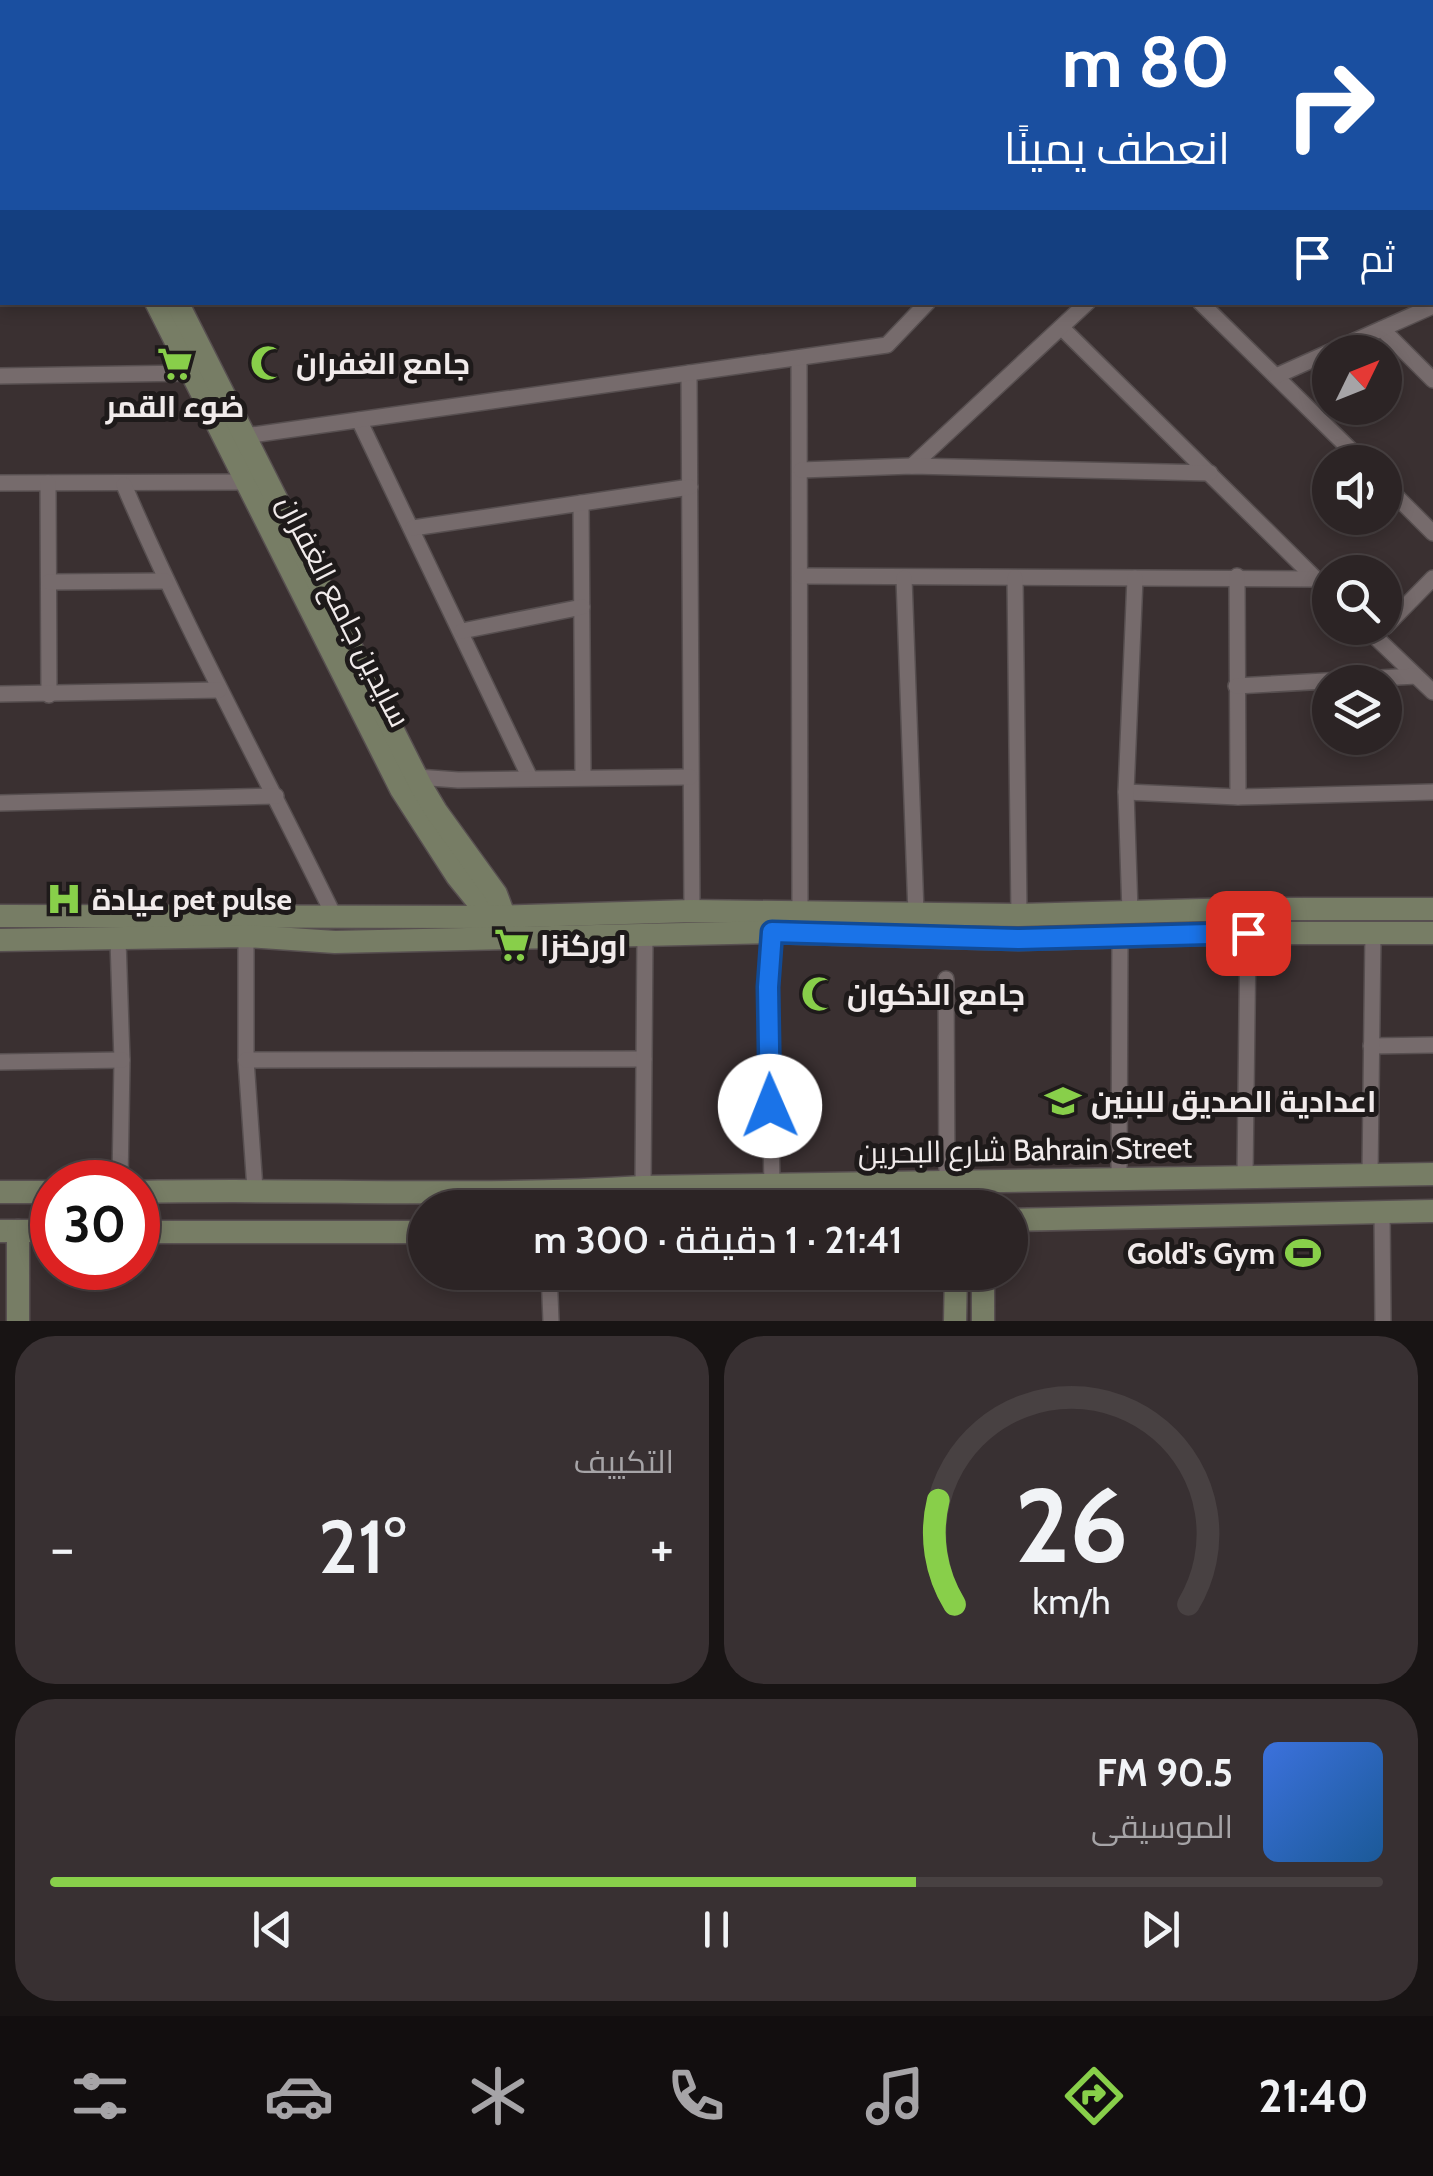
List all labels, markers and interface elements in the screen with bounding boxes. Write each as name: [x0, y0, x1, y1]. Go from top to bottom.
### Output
text: 80 m: [1062, 19, 1230, 105]
icon: right: [1265, 40, 1395, 170]
text: انعطف يمينًا: [1004, 121, 1230, 175]
icon: arrive: [1285, 230, 1340, 285]
text: ثم: [1360, 235, 1395, 282]
north arrow: [1312, 335, 1402, 425]
map controls: [1312, 335, 1402, 755]
mosque icon: جامع الغفران: [249, 344, 287, 382]
supermarket icon: ضوء القمر: [156, 345, 194, 383]
place label: جامع الغفران: [296, 345, 470, 384]
place label: ضوء القمر: [105, 388, 244, 425]
button: sound: [1312, 445, 1402, 535]
street label: سايدين جامع الغفران: [268, 489, 418, 734]
button: search: [1312, 555, 1402, 645]
button: layers: [1312, 665, 1402, 755]
hospital icon: عيادة pet pulse: [45, 880, 83, 918]
place label: عيادة pet pulse: [92, 881, 292, 918]
pin: [1206, 891, 1291, 976]
icon: arrive: [1221, 906, 1276, 961]
supermarket icon: اوركنزا: [493, 926, 531, 964]
place label: اوركنزا: [540, 927, 627, 964]
mosque icon: جامع الذكوان: [800, 975, 838, 1013]
place label: جامع الذكوان: [847, 976, 1025, 1015]
position arrow: [718, 1054, 822, 1158]
school or university icon: اعدادية الصديق للبنين: [1044, 1082, 1082, 1120]
place label: اعدادية الصديق للبنين: [1091, 1083, 1377, 1120]
street label: شارع البحرين Bahrain Street: [857, 1129, 1193, 1173]
speed limit sign: 30: [30, 1160, 160, 1290]
text: 21:41 · 1 دقيقة · 300 m: [534, 1216, 902, 1263]
sports icon: Gold's Gym: [1284, 1234, 1322, 1272]
place label: Gold's Gym: [1127, 1235, 1275, 1272]
text: التكييف: [574, 1442, 674, 1481]
text: 26: [1014, 1462, 1128, 1588]
text: 21°: [318, 1501, 406, 1592]
text: −: [50, 1514, 74, 1581]
text: +: [650, 1514, 674, 1581]
text: km/h: [1032, 1580, 1110, 1623]
text: 90.5 FM: [1097, 1749, 1233, 1796]
text: الموسيقى: [1091, 1807, 1233, 1846]
icon: previous: [245, 1902, 300, 1957]
icon: pause: [689, 1902, 744, 1957]
icon: next: [1133, 1902, 1188, 1957]
icon: filters: [65, 2061, 135, 2131]
icon: car: [264, 2061, 334, 2131]
icon: climate: [463, 2061, 533, 2131]
icon: phone: [661, 2061, 731, 2131]
icon: music: [860, 2061, 930, 2131]
icon: directions: [1059, 2061, 1129, 2131]
text: 21:40: [1258, 2069, 1369, 2123]

